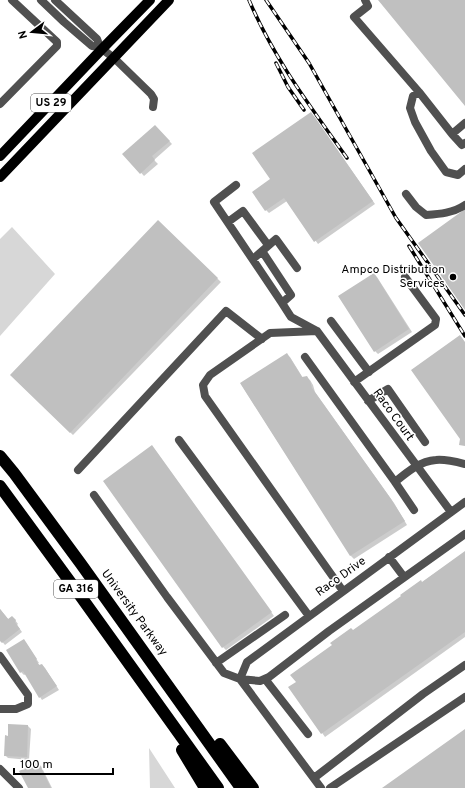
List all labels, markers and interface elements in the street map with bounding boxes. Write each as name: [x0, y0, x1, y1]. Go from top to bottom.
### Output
north arrow: [12, 12, 52, 52]
text: N: [16, 29, 31, 40]
road number: US 29: [31, 94, 71, 112]
place label: Ampco Distribution Services: [341, 262, 445, 292]
marker: Ampco Distribution Services: [448, 272, 458, 282]
street label: Raco Court: [369, 386, 417, 444]
street label: Raco Drive: [313, 553, 369, 601]
street label: University Parkway: [97, 567, 171, 659]
road number: GA 316: [54, 580, 98, 598]
scale bar: [14, 750, 113, 776]
text: 100 m: [20, 757, 53, 773]

